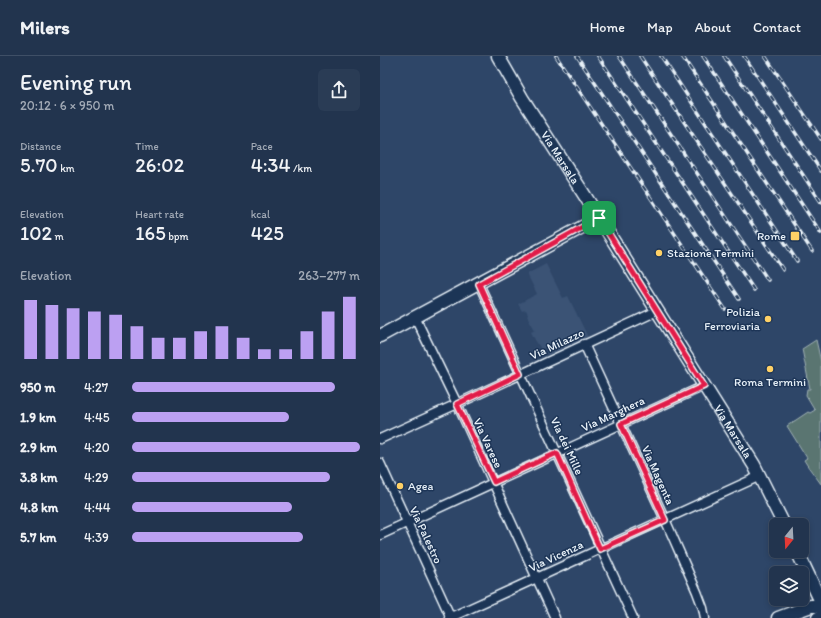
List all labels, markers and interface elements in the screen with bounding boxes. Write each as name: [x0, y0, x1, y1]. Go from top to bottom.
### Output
text: Milers: [20, 16, 70, 39]
text: Home: [590, 19, 625, 36]
text: Map: [647, 19, 673, 36]
text: About: [695, 19, 731, 36]
text: Contact: [753, 19, 801, 36]
text: Evening run: [20, 69, 132, 96]
button: share: [318, 69, 360, 111]
text: 20:12 · 6 × 950 m: [20, 98, 114, 113]
street label: Via Marsala: [538, 128, 582, 187]
text: Distance: [20, 140, 61, 153]
text: Time: [135, 140, 159, 153]
text: Pace: [251, 140, 273, 153]
text: 5.70: [20, 153, 58, 177]
text: 26:02: [135, 153, 184, 177]
text: 4:34: [251, 153, 291, 177]
text: km: [58, 162, 75, 175]
text: /km: [291, 162, 312, 175]
pin: [582, 201, 616, 235]
icon: arrive: [588, 207, 610, 229]
text: Elevation: [20, 208, 64, 221]
text: Heart rate: [135, 208, 184, 221]
text: kcal: [251, 208, 270, 221]
text: 102: [20, 221, 52, 245]
text: 165: [135, 221, 166, 245]
text: 425: [251, 221, 284, 245]
place label: Rome: [757, 229, 786, 243]
text: m: [52, 230, 64, 243]
text: bpm: [166, 230, 189, 243]
marker: Rome: [789, 230, 801, 242]
place label: Stazione Termini: [667, 246, 754, 260]
marker: Stazione Termini: [654, 248, 664, 258]
text: Elevation: [20, 268, 72, 283]
text: 263–277 m: [298, 268, 360, 283]
place label: Polizia Ferroviaria: [704, 305, 761, 333]
marker: Polizia Ferroviaria: [763, 314, 773, 324]
street label: Via Milazzo: [528, 325, 586, 363]
marker: Roma Termini: [765, 364, 775, 374]
place label: Roma Termini: [734, 375, 806, 389]
text: 950 m: [20, 380, 56, 395]
text: 4:27: [84, 380, 108, 395]
street label: Via Marghera: [579, 393, 647, 435]
street label: Via Marsala: [711, 402, 755, 461]
text: 1.9 km: [20, 410, 56, 425]
text: 4:45: [84, 410, 110, 425]
street label: Via dei Mille: [548, 415, 587, 477]
street label: Via Varese: [470, 416, 506, 471]
text: 2.9 km: [20, 440, 57, 455]
text: 4:20: [84, 440, 110, 455]
street label: Via Magenta: [639, 443, 677, 507]
text: 3.8 km: [20, 470, 58, 485]
text: 4:29: [84, 470, 109, 485]
place label: Agea: [408, 479, 434, 493]
marker: Agea: [395, 481, 405, 491]
text: 4.8 km: [20, 500, 58, 515]
text: 4:44: [84, 500, 111, 515]
street label: Via Palestro: [407, 504, 445, 566]
north arrow: [769, 518, 809, 558]
map controls: [769, 518, 809, 606]
text: 5.7 km: [20, 530, 57, 545]
text: 4:39: [84, 530, 109, 545]
street label: Via Vicenza: [527, 537, 585, 575]
button: layers: [769, 566, 809, 606]

